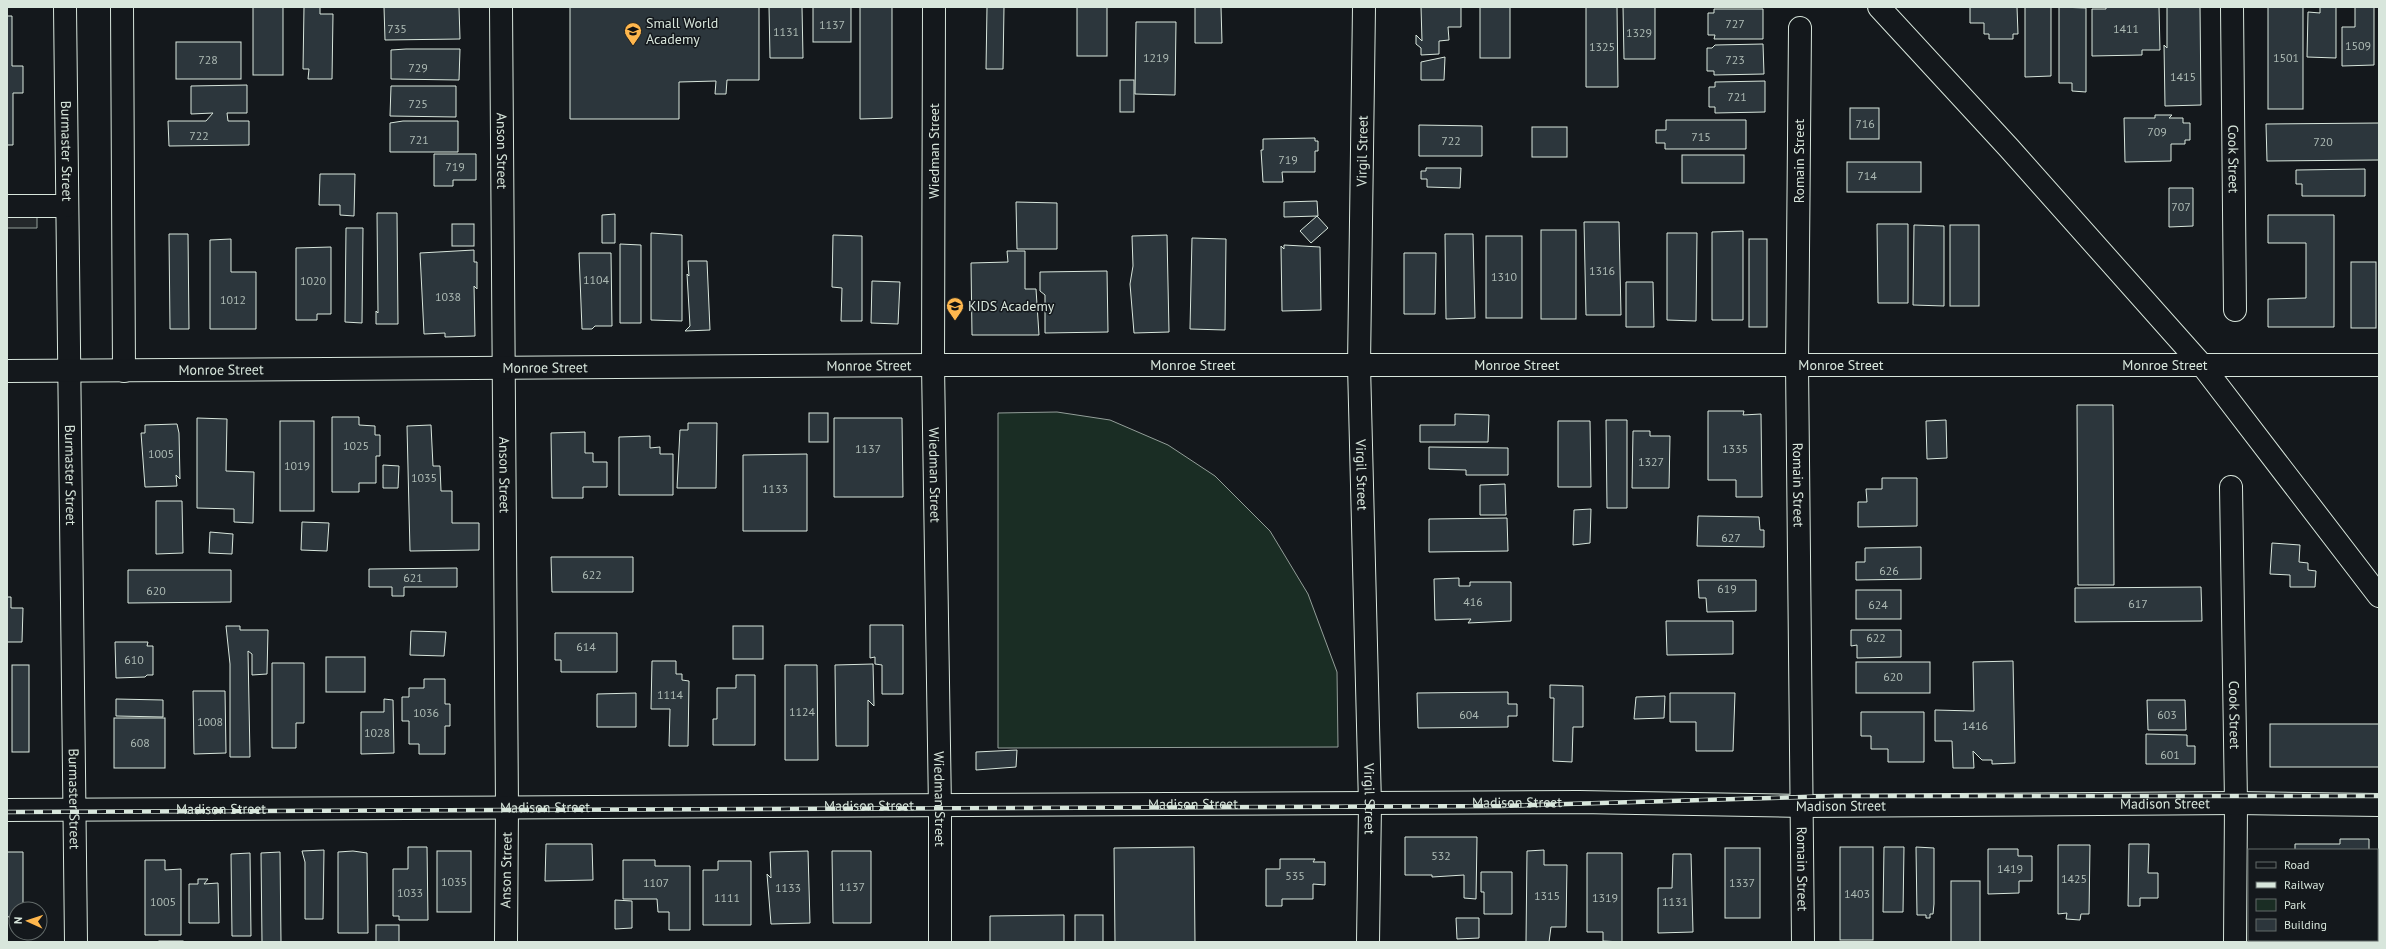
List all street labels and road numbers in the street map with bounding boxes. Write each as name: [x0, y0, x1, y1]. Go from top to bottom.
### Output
street label: Burmaster Street: [57, 101, 76, 202]
street label: Wiedman Street: [925, 103, 943, 199]
street label: Anson Street: [493, 113, 511, 190]
street label: Virgil Street: [1352, 115, 1372, 188]
street label: Romain Street: [1790, 119, 1808, 203]
street label: Cook Street: [2224, 125, 2243, 194]
street label: Monroe Street: [826, 356, 912, 375]
street label: Monroe Street: [1150, 356, 1236, 374]
street label: Monroe Street: [1474, 356, 1560, 374]
street label: Monroe Street: [1798, 356, 1884, 374]
street label: Monroe Street: [2122, 356, 2208, 374]
street label: Monroe Street: [502, 358, 588, 377]
street label: Monroe Street: [178, 360, 264, 379]
street label: Burmaster Street: [61, 424, 80, 526]
street label: Wiedman Street: [925, 427, 944, 523]
street label: Anson Street: [495, 437, 514, 514]
street label: Virgil Street: [1352, 438, 1372, 511]
street label: Romain Street: [1789, 443, 1808, 528]
street label: Cook Street: [2225, 681, 2244, 750]
street label: Burmaster Street: [65, 748, 84, 850]
street label: Wiedman Street: [930, 751, 949, 847]
street label: Virgil Street: [1360, 762, 1379, 835]
street label: Madison Street: [1472, 793, 1562, 812]
street label: Madison Street: [2120, 794, 2210, 813]
street label: Madison Street: [1148, 795, 1238, 813]
street label: Madison Street: [824, 796, 914, 815]
street label: Madison Street: [1796, 796, 1886, 815]
street label: Madison Street: [500, 798, 590, 816]
street label: Madison Street: [176, 800, 266, 818]
street label: Romain Street: [1793, 827, 1812, 912]
street label: Anson Street: [496, 831, 516, 908]

